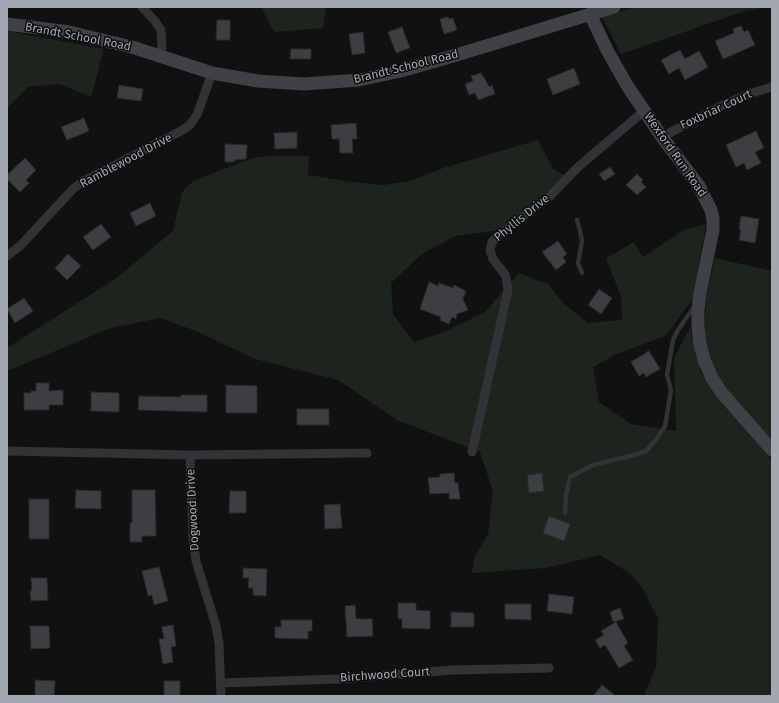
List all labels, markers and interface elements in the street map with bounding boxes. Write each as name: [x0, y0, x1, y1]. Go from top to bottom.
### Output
street label: Brandt School Road: [24, 20, 132, 54]
street label: Brandt School Road: [352, 47, 460, 87]
street label: Foxbriar Court: [678, 87, 754, 133]
street label: Wexford Run Road: [641, 110, 709, 200]
street label: Ramblewood Drive: [78, 131, 174, 191]
street label: Phyllis Drive: [491, 191, 553, 245]
street label: Dogwood Drive: [184, 469, 202, 551]
street label: Birchwood Court: [340, 665, 430, 685]

